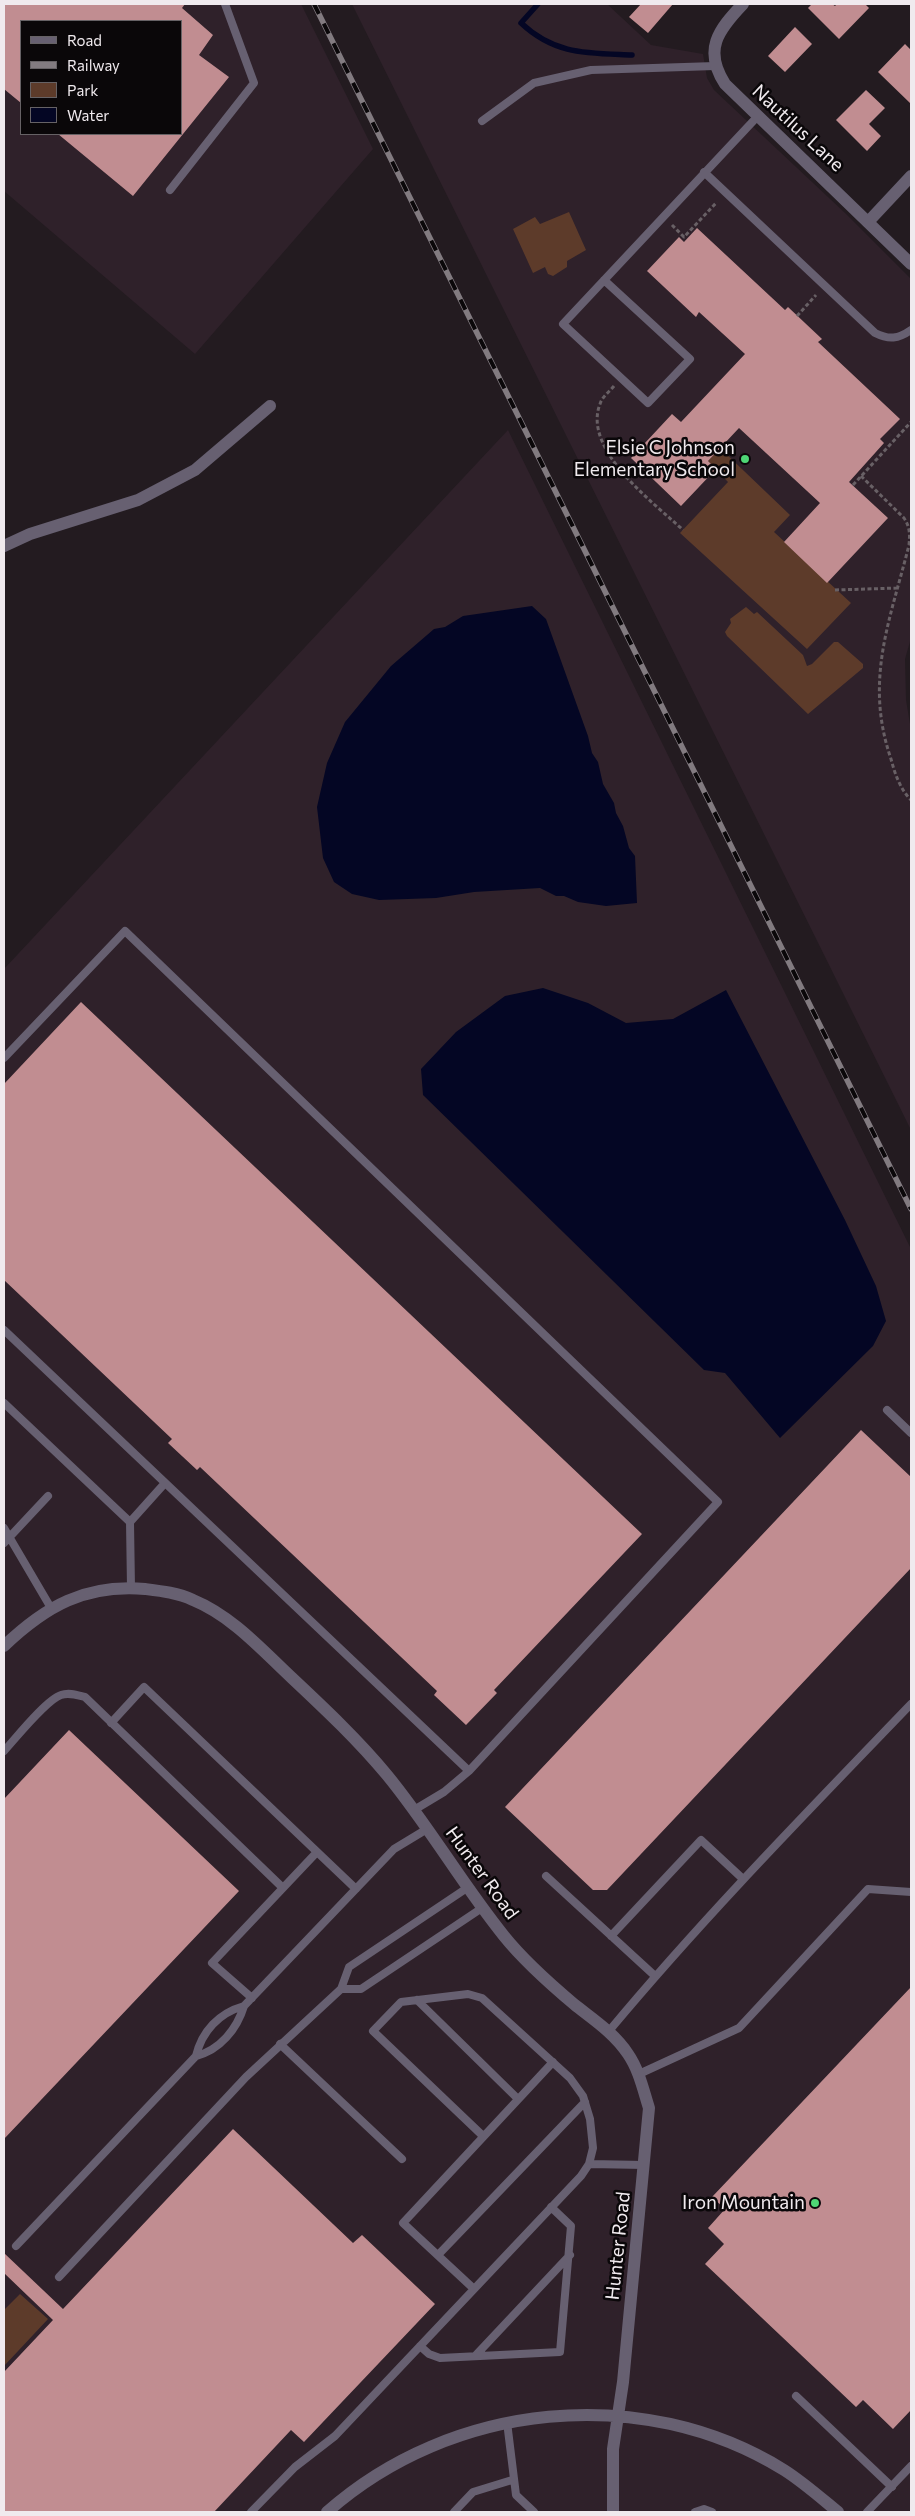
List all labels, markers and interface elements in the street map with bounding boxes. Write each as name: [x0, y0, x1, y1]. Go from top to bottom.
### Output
legend: [20, 20, 182, 135]
text: Road: [67, 31, 102, 49]
text: Railway: [67, 56, 120, 74]
street label: Nautilus Lane: [747, 80, 849, 176]
text: Park: [67, 81, 98, 99]
text: Water: [67, 106, 109, 124]
place label: Elsie C Johnson Elementary School: [574, 437, 735, 481]
marker: Elsie C Johnson Elementary School: [739, 453, 751, 465]
street label: Hunter Road: [441, 1822, 523, 1924]
street label: Hunter Road: [601, 2191, 635, 2301]
place label: Iron Mountain: [682, 2192, 805, 2214]
marker: Iron Mountain: [809, 2197, 821, 2209]

